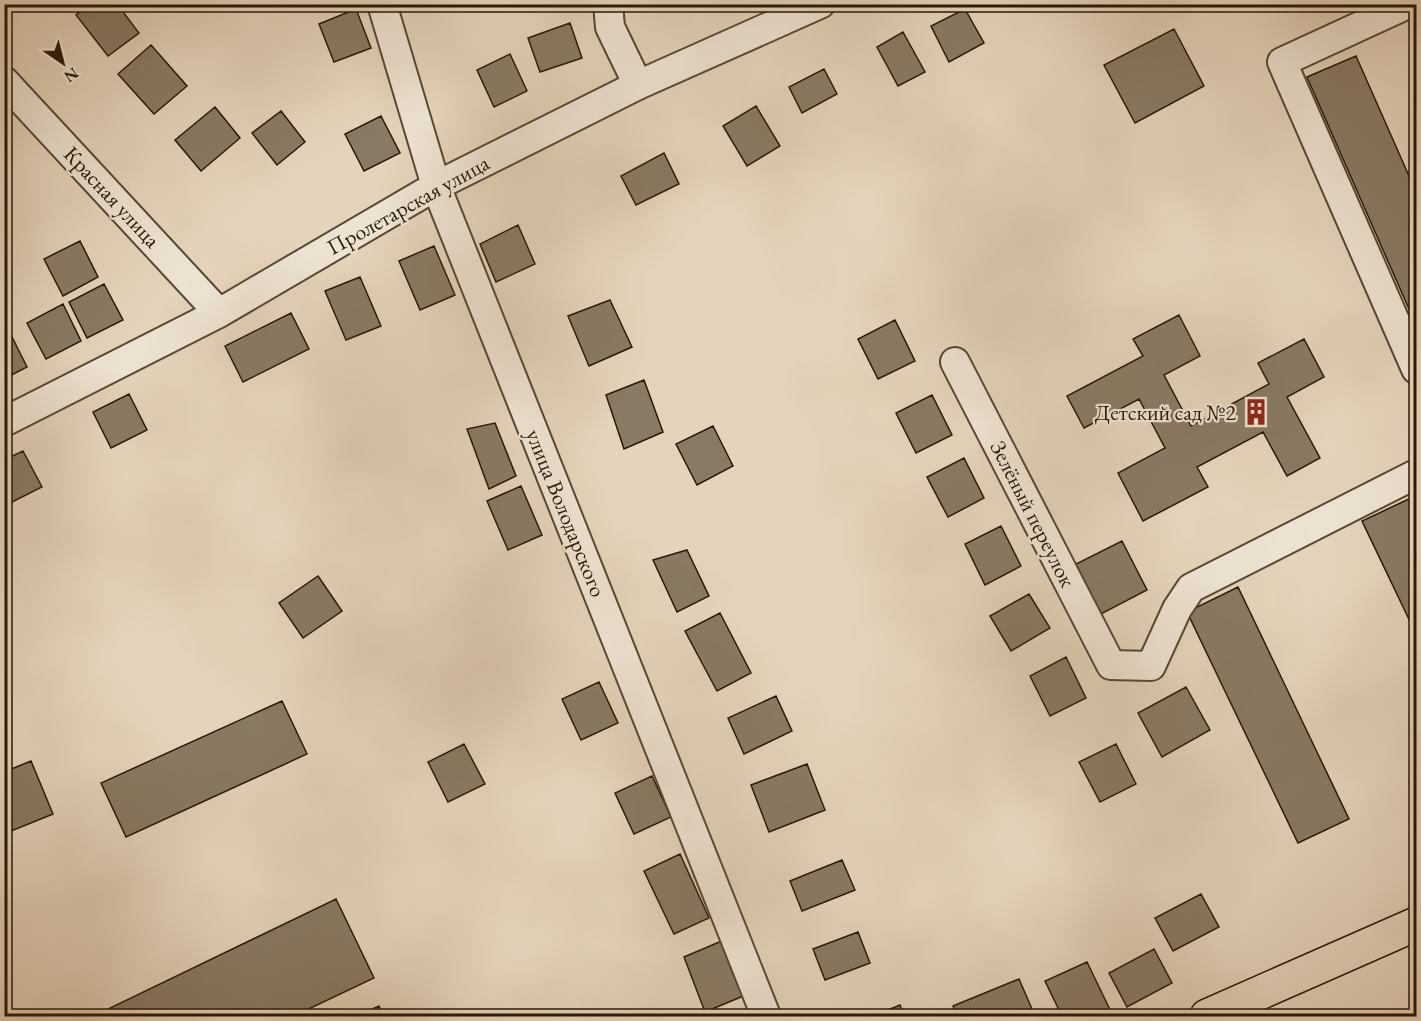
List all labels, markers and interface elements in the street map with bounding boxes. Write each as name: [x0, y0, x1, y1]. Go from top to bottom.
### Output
north arrow: [33, 33, 93, 93]
text: N: [60, 63, 83, 87]
street label: Красная улица: [57, 140, 167, 254]
street label: Пролетарская улица: [322, 148, 495, 262]
building icon: Детский сад №2: [1241, 397, 1271, 427]
place label: Детский сад №2: [1095, 398, 1236, 427]
street label: улица Володарского: [519, 425, 613, 601]
street label: Зелёный переулок: [984, 436, 1083, 593]

